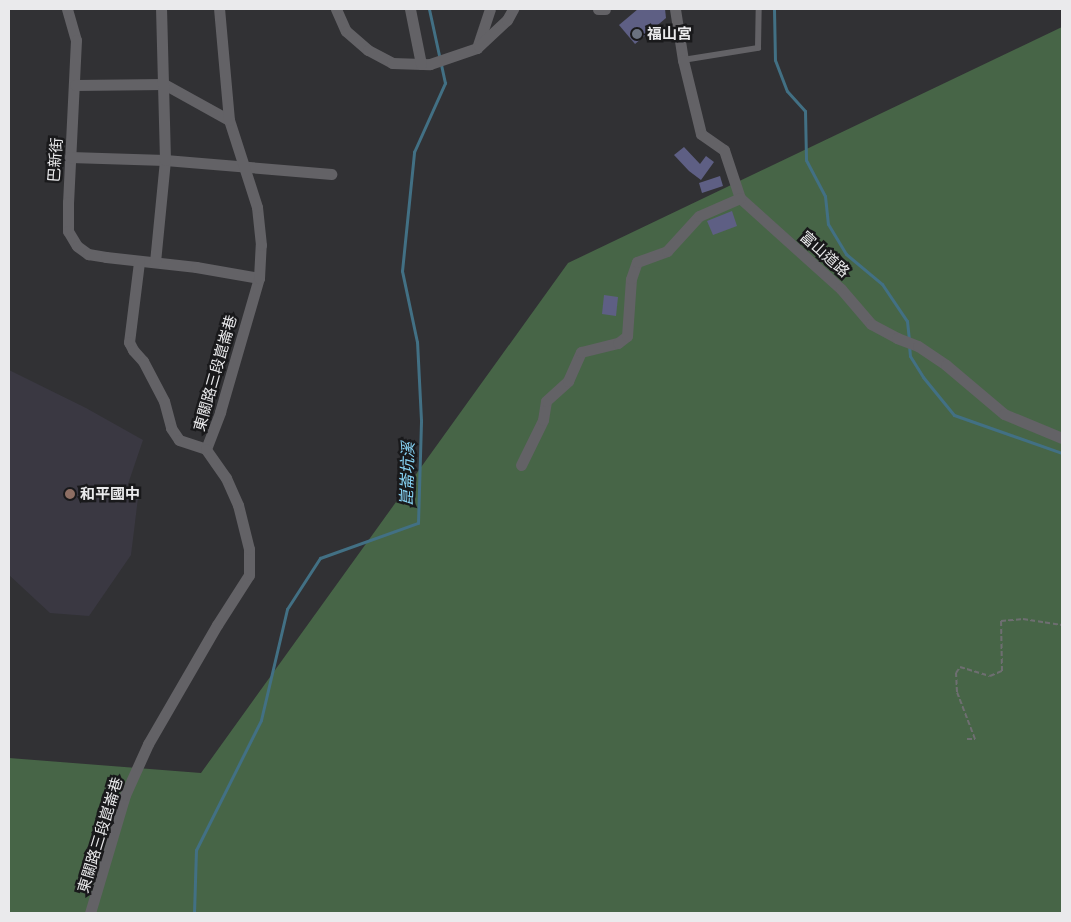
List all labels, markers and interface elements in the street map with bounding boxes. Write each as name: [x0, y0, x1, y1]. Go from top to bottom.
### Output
place label: 福山宮: [647, 25, 692, 43]
marker: 福山宮: [631, 28, 643, 40]
street label: 巴新街: [44, 137, 66, 183]
street label: 富山道路: [797, 227, 853, 281]
street label: 東關路三段崑崙巷: [190, 313, 240, 433]
water label: 崑崙坑溪: [396, 442, 418, 506]
place label: 和平國中: [80, 485, 140, 503]
marker: 和平國中: [64, 488, 76, 500]
street label: 東關路三段崑崙巷: [74, 775, 126, 895]

